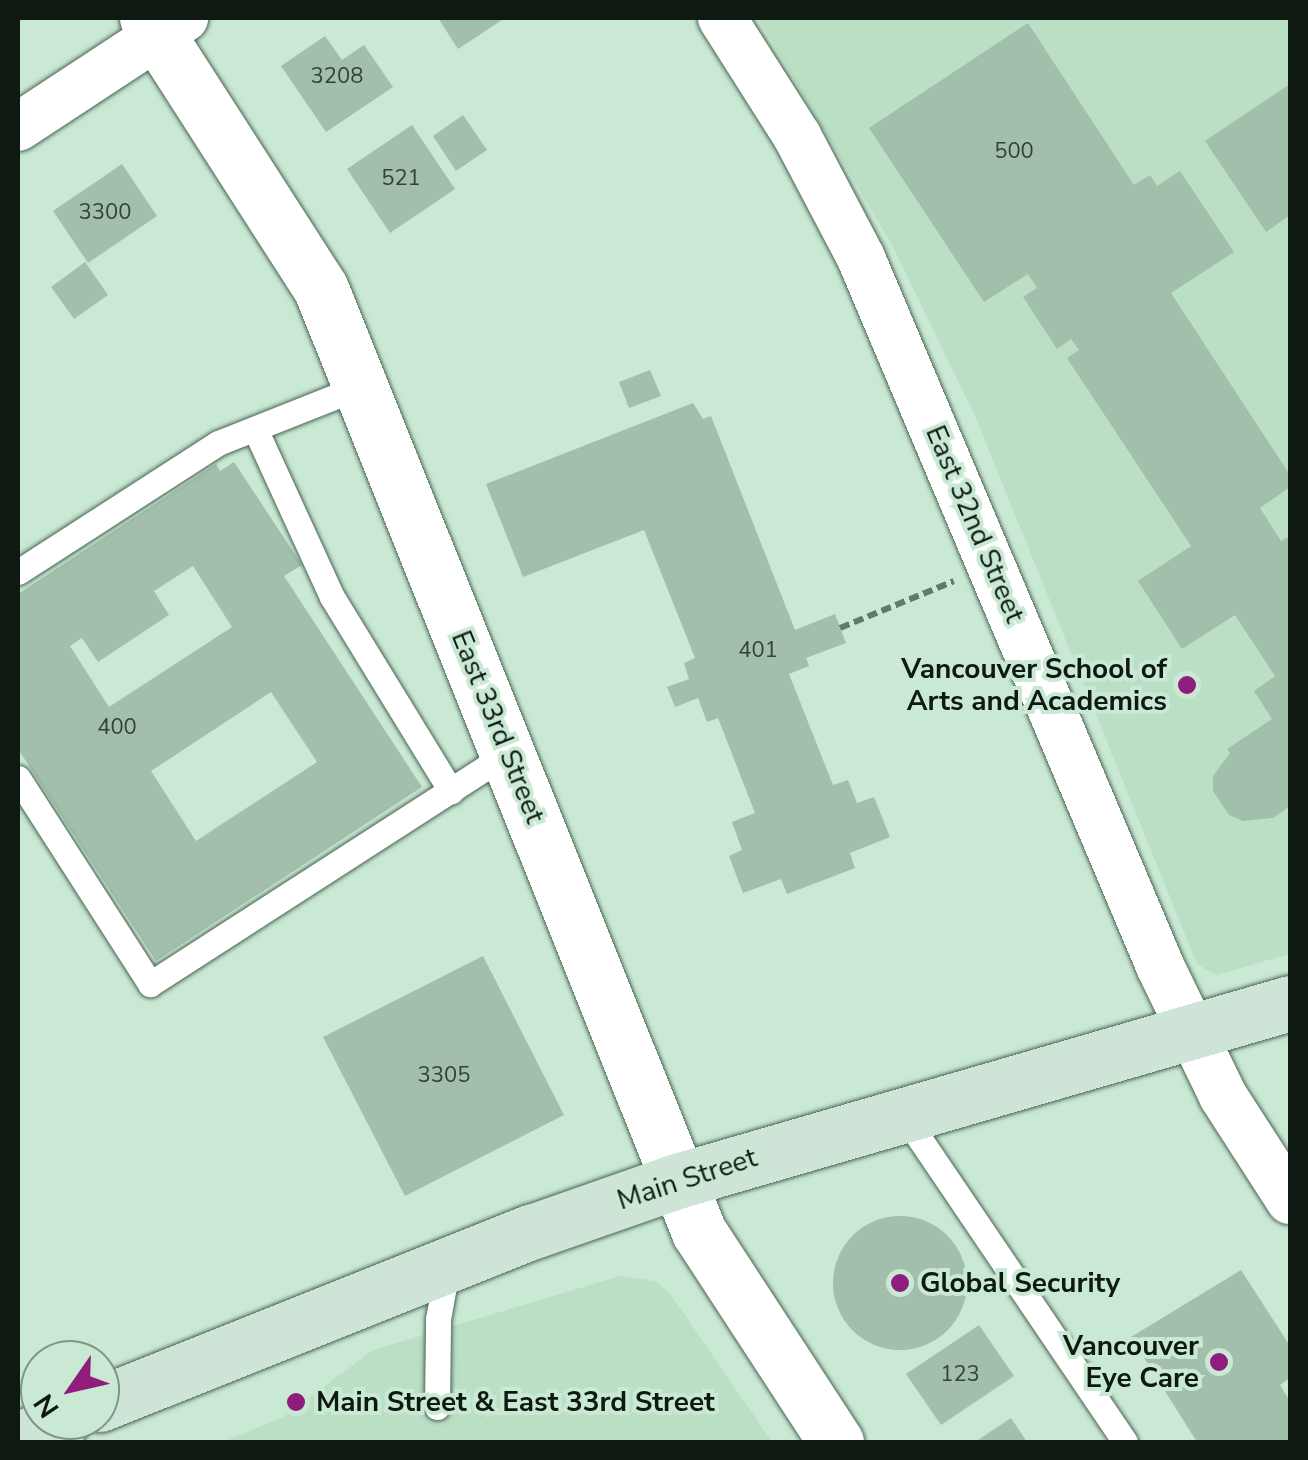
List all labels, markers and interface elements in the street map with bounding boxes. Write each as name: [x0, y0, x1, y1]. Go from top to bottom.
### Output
house number: 3208: [311, 64, 363, 90]
house number: 500: [994, 139, 1034, 165]
house number: 521: [381, 166, 421, 192]
house number: 3300: [79, 200, 131, 226]
street label: East 32nd Street: [918, 420, 1032, 628]
street label: East 33rd Street: [444, 626, 552, 828]
house number: 401: [738, 638, 778, 664]
place label: Vancouver School of Arts and Academics: [901, 652, 1167, 718]
marker: Vancouver School of Arts and Academics: [1176, 674, 1198, 696]
house number: 400: [97, 715, 137, 741]
house number: 3305: [418, 1063, 470, 1089]
street label: Main Street: [613, 1141, 761, 1217]
place label: Global Security: [920, 1266, 1120, 1300]
marker: Global Security: [889, 1272, 911, 1294]
place label: Vancouver Eye Care: [1063, 1329, 1199, 1395]
north arrow: [20, 1340, 120, 1440]
marker: Vancouver Eye Care: [1208, 1351, 1230, 1373]
house number: 123: [940, 1362, 980, 1388]
place label: Main Street & East 33rd Street: [316, 1385, 715, 1419]
text: N: [25, 1386, 68, 1425]
marker: Main Street & East 33rd Street: [285, 1391, 307, 1413]

